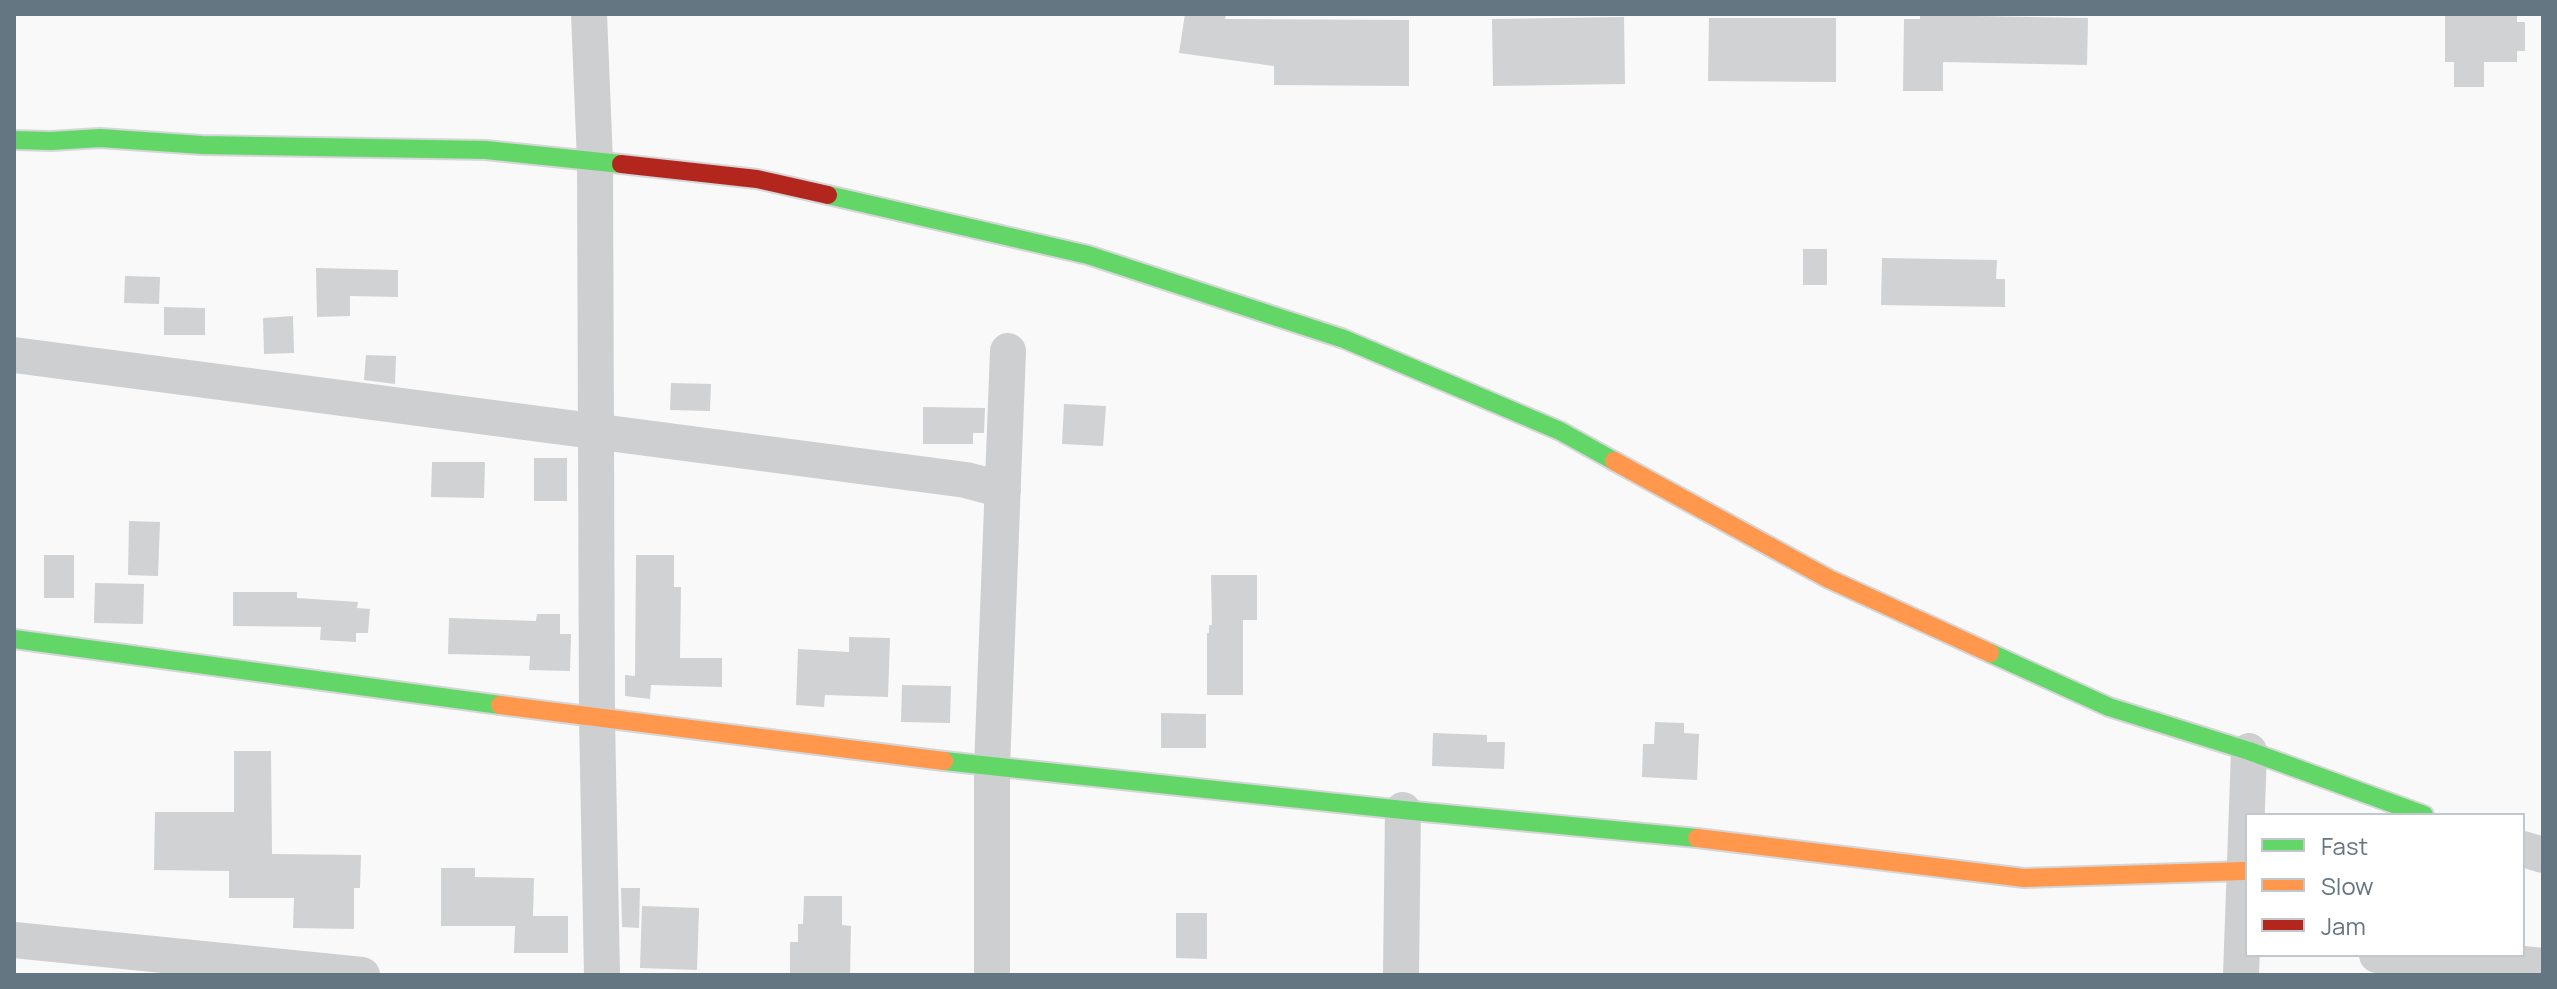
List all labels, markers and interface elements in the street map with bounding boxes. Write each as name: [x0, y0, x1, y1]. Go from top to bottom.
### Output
legend: [2245, 813, 2525, 957]
text: Fast: [2321, 829, 2368, 862]
text: Slow: [2321, 869, 2374, 902]
text: Jam: [2321, 909, 2366, 942]

